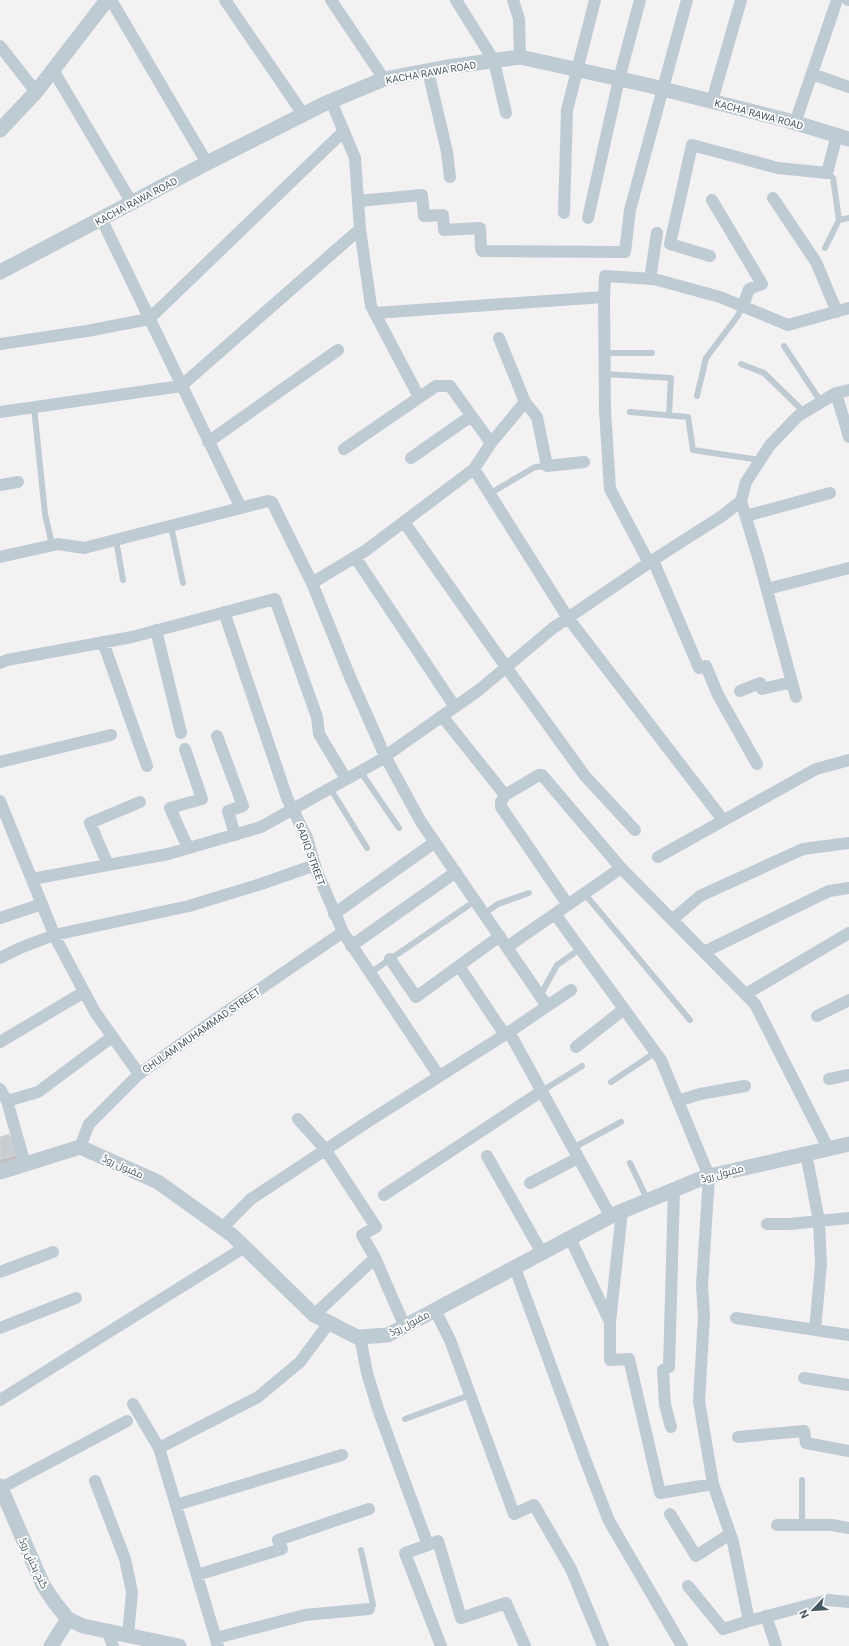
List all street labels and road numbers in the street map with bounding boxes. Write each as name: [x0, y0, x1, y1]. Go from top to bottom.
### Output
street label: KACHA RAWA ROAD: [385, 59, 477, 86]
street label: KACHA RAWA ROAD: [713, 97, 805, 132]
street label: KACHA RAWA ROAD: [93, 175, 179, 228]
street label: SADIQ STREET: [294, 821, 327, 887]
street label: GHULAM MUHAMMAD STREET: [140, 985, 262, 1075]
street label: مقبول روڈ: [100, 1153, 145, 1181]
street label: مقبول روڈ: [700, 1163, 745, 1185]
street label: مقبول روڈ: [387, 1309, 432, 1339]
street label: گنج بخش روڈ: [16, 1536, 50, 1591]

